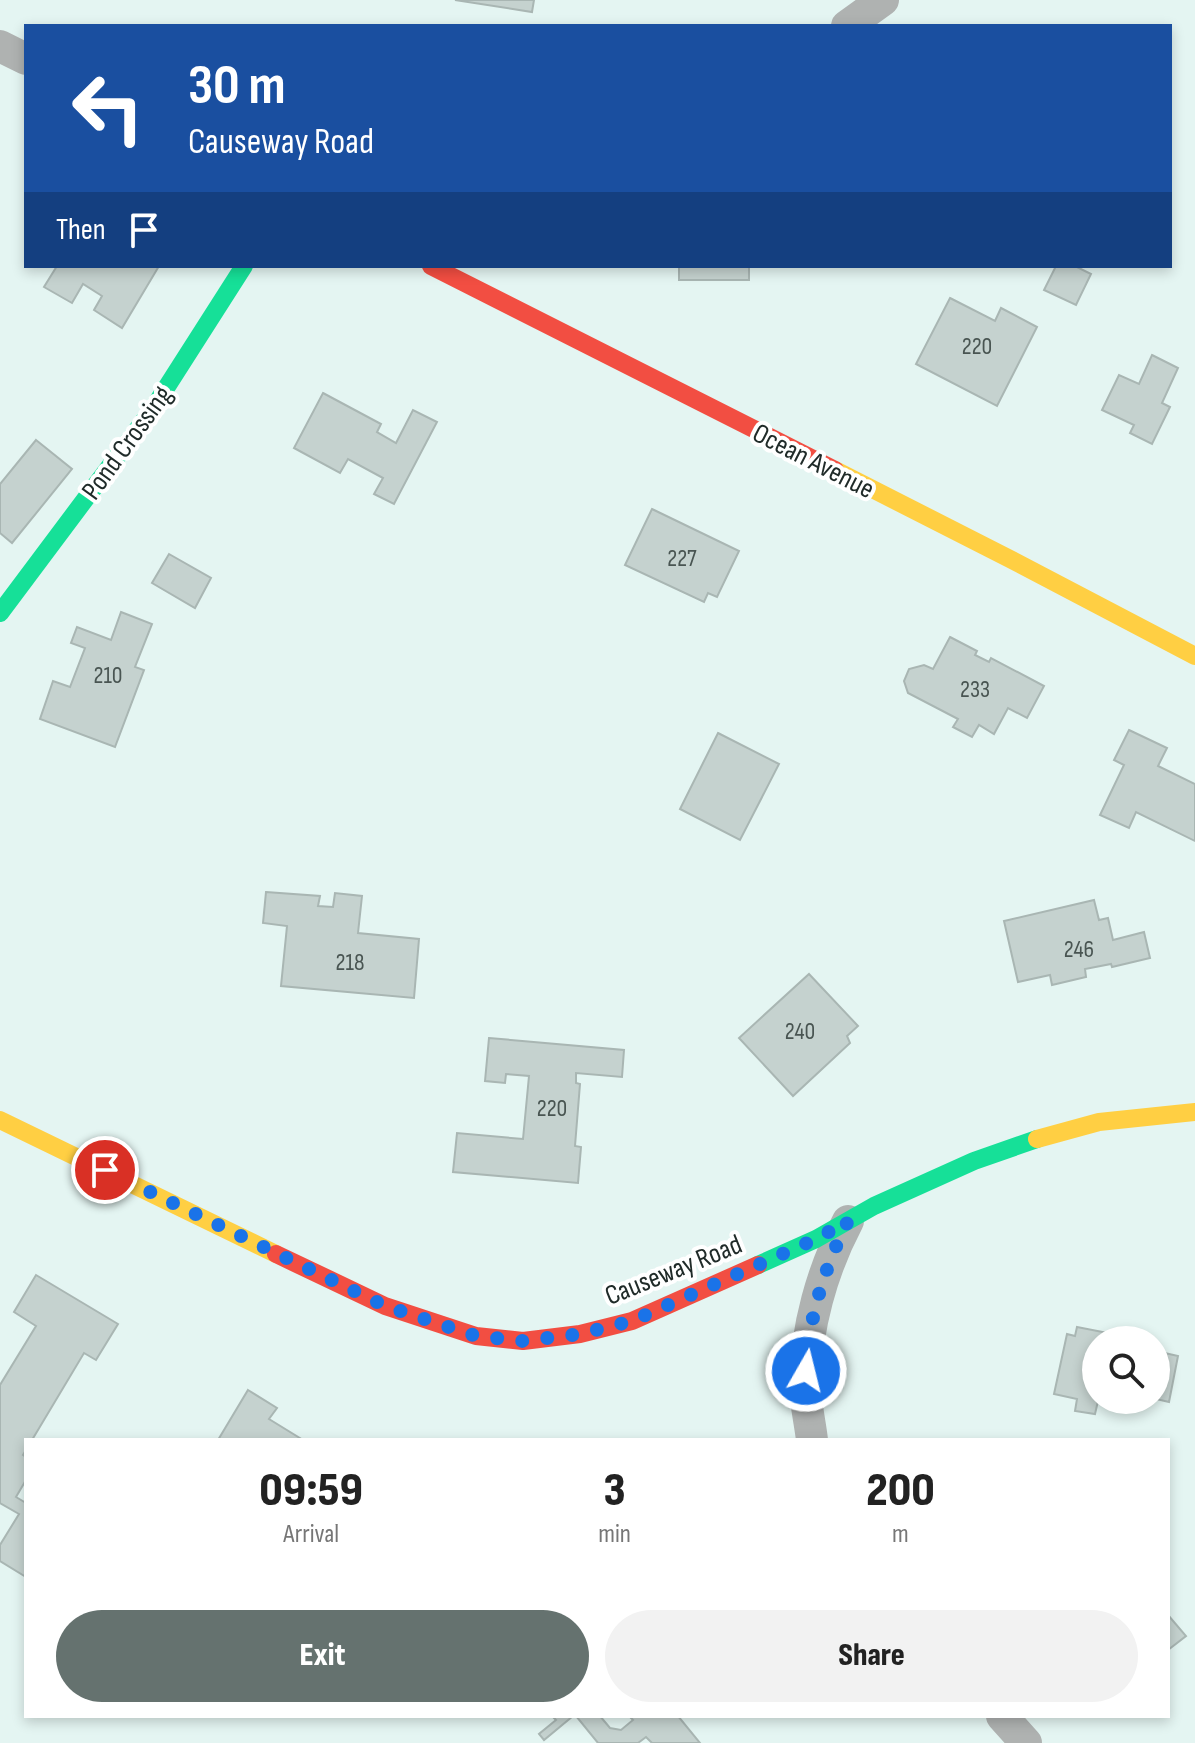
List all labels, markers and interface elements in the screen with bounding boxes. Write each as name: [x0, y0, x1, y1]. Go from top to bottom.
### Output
text: 30 m: [188, 53, 286, 120]
icon: left: [56, 56, 160, 160]
text: Causeway Road: [188, 121, 374, 164]
icon: arrive: [122, 208, 166, 252]
text: Then: [56, 212, 106, 248]
house number: 220: [962, 332, 992, 361]
street label: Pond Crossing: [75, 380, 179, 506]
street label: Ocean Avenue: [747, 417, 880, 506]
house number: 227: [667, 544, 697, 573]
house number: 210: [93, 661, 123, 690]
house number: 233: [960, 675, 990, 704]
house number: 246: [1064, 935, 1094, 964]
house number: 218: [336, 948, 364, 977]
house number: 240: [785, 1017, 815, 1046]
house number: 220: [537, 1094, 567, 1123]
pin: [71, 1136, 139, 1204]
icon: arrive: [83, 1148, 127, 1192]
street label: Causeway Road: [600, 1228, 747, 1313]
map controls: [1082, 1326, 1170, 1414]
button: search: [1082, 1326, 1170, 1414]
position arrow: [764, 1329, 848, 1413]
text: 09:59: [259, 1462, 363, 1519]
text: 3: [603, 1462, 626, 1519]
text: 200: [866, 1462, 935, 1519]
text: Arrival: [283, 1519, 339, 1550]
text: min: [598, 1519, 631, 1550]
text: m: [892, 1519, 909, 1550]
button: Exit: [56, 1610, 589, 1702]
button: Share: [605, 1610, 1138, 1702]

